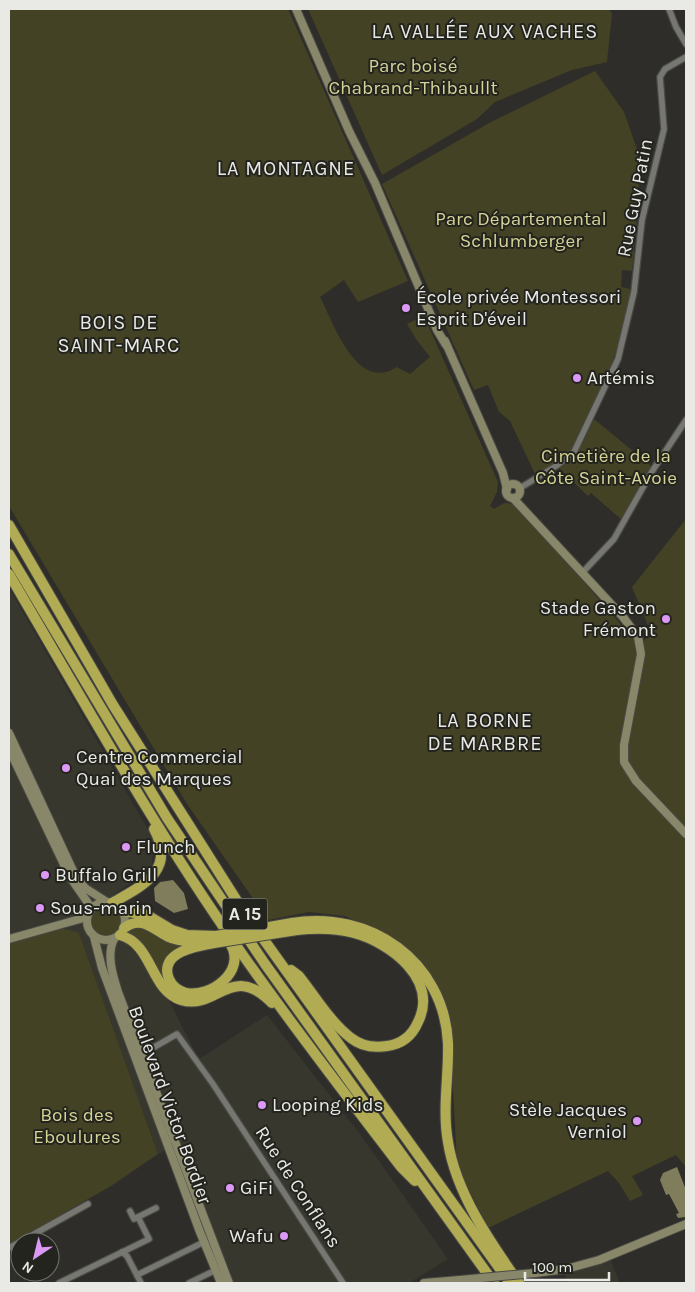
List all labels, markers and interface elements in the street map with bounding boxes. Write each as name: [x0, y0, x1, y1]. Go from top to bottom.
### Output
district label: LA VALLÉE AUX VACHES: [372, 19, 598, 43]
park label: Parc boisé Chabrand-Thibaullt: [328, 55, 498, 99]
street label: Rue Guy Patin: [613, 137, 657, 259]
district label: LA MONTAGNE: [217, 157, 355, 180]
park label: Parc Départemental Schlumberger: [435, 208, 607, 252]
place label: École privée Montessori Esprit D'éveil: [416, 285, 621, 330]
marker: École privée Montessori Esprit D'éveil: [400, 302, 412, 314]
district label: BOIS DE SAINT-MARC: [58, 311, 180, 357]
place label: Artémis: [587, 367, 655, 389]
marker: Artémis: [571, 372, 583, 384]
park label: Cimetière de la Côte Saint-Avoie: [535, 445, 677, 489]
place label: Stade Gaston Frémont: [540, 597, 656, 641]
marker: Stade Gaston Frémont: [660, 613, 672, 625]
district label: LA BORNE DE MARBRE: [428, 709, 542, 755]
place label: Centre Commercial Quai des Marques: [76, 746, 243, 790]
marker: Centre Commercial Quai des Marques: [60, 762, 72, 774]
place label: Flunch: [136, 836, 196, 858]
marker: Flunch: [120, 841, 132, 853]
place label: Buffalo Grill: [55, 864, 157, 886]
marker: Buffalo Grill: [39, 869, 51, 881]
place label: Sous-marin: [50, 897, 152, 919]
road number: A 15: [222, 899, 268, 930]
marker: Sous-marin: [34, 902, 46, 914]
street label: Boulevard Victor Bordier: [124, 1003, 216, 1207]
place label: Looping Kids: [272, 1094, 384, 1116]
marker: Looping Kids: [256, 1099, 268, 1111]
place label: Stèle Jacques Verniol: [509, 1099, 627, 1143]
park label: Bois des Eboulures: [33, 1104, 121, 1148]
marker: Stèle Jacques Verniol: [631, 1115, 643, 1127]
street label: Rue de Conflans: [251, 1122, 345, 1252]
place label: GiFi: [240, 1177, 274, 1199]
marker: GiFi: [224, 1182, 236, 1194]
place label: Wafu: [229, 1225, 274, 1247]
marker: Wafu: [278, 1230, 290, 1242]
north arrow: [10, 1232, 60, 1282]
scale bar: [525, 1250, 609, 1282]
text: N: [19, 1257, 37, 1277]
text: 100 m: [532, 1258, 572, 1276]

